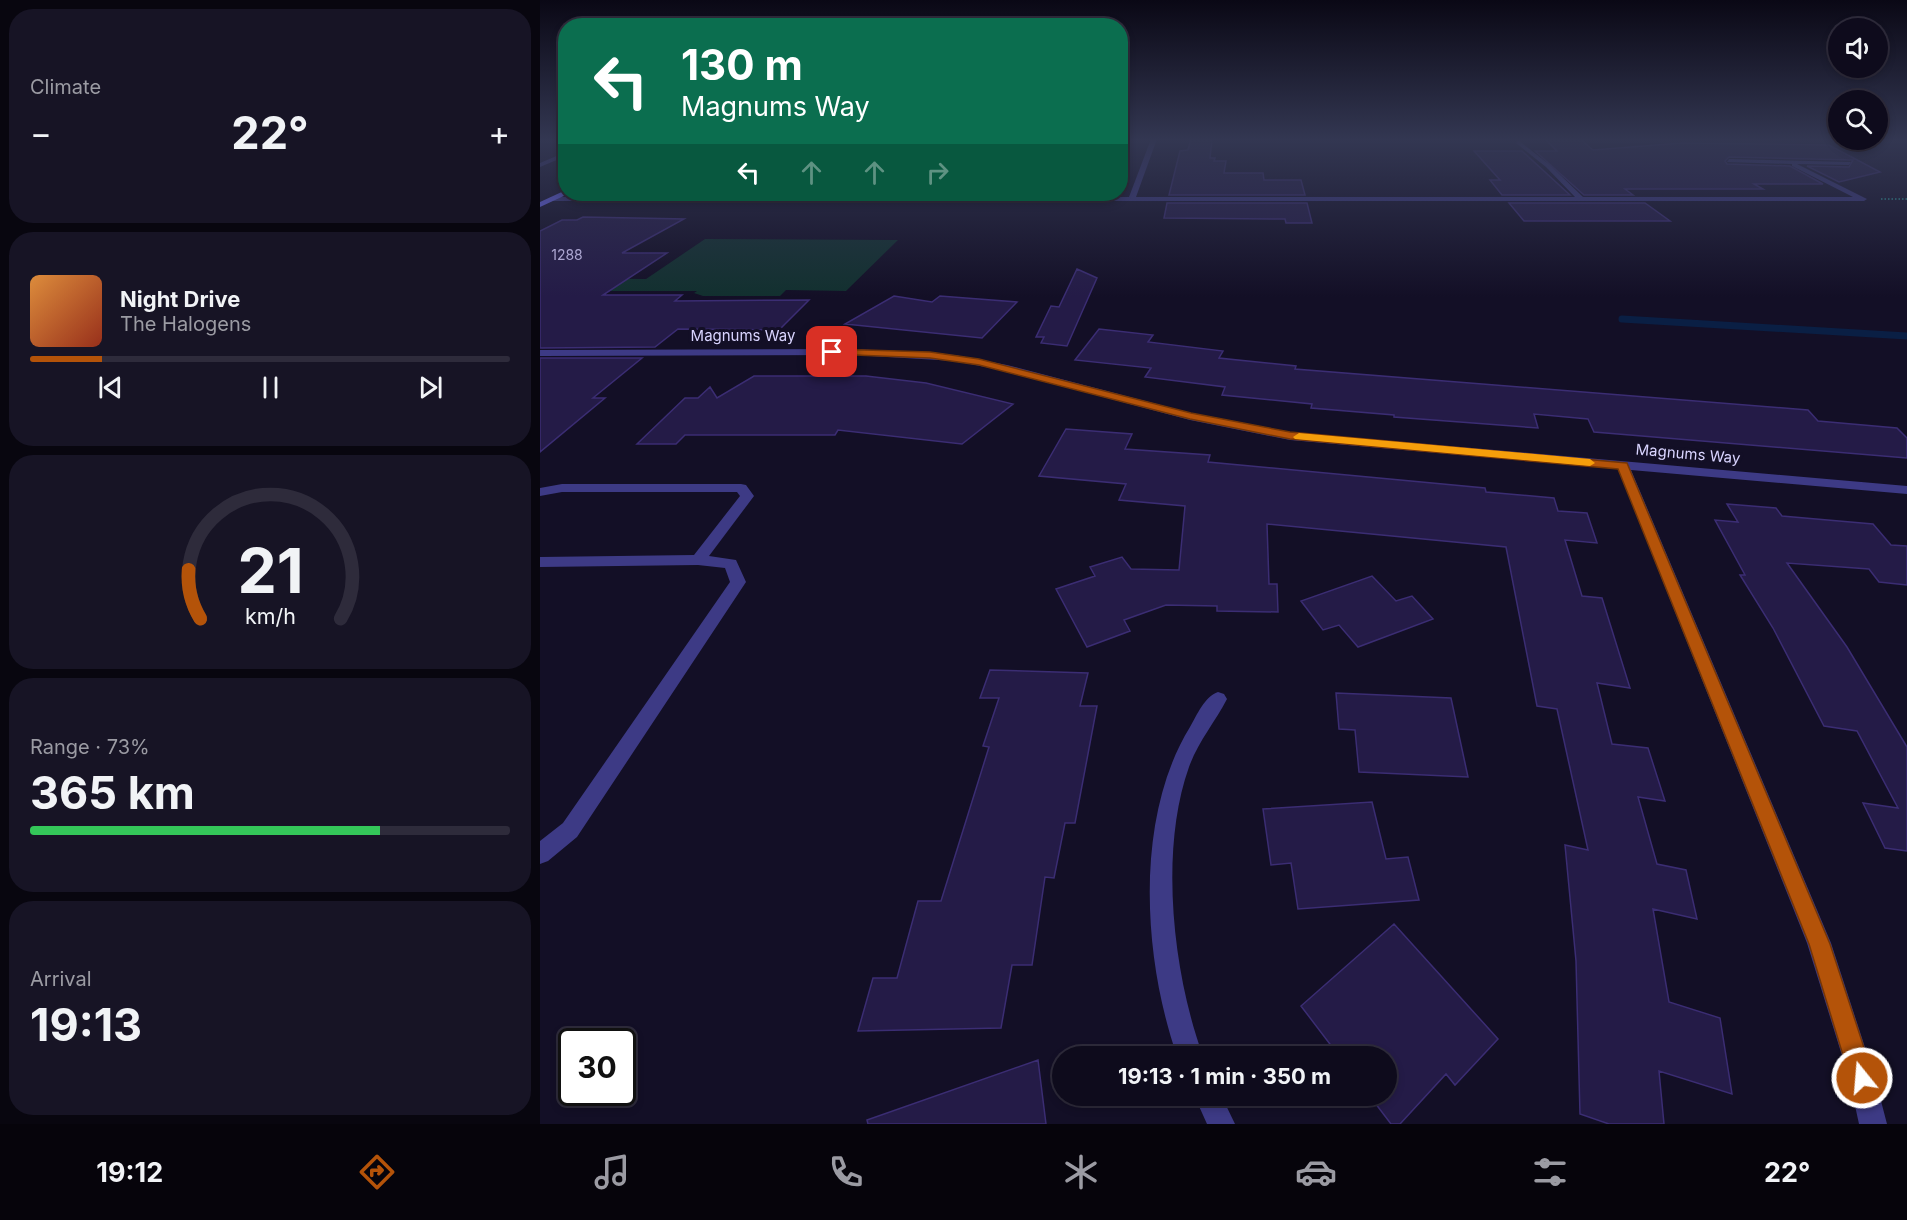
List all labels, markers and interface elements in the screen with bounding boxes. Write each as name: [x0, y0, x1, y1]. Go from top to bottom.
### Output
map controls: [1828, 18, 1888, 150]
button: sound: [1828, 18, 1888, 78]
text: 130 m: [681, 39, 803, 90]
icon: left: [582, 42, 660, 120]
text: Climate: [30, 75, 101, 99]
text: Magnums Way: [681, 90, 870, 123]
button: search: [1828, 90, 1888, 150]
text: 22°: [231, 105, 309, 160]
text: −: [30, 113, 52, 153]
text: +: [488, 113, 510, 153]
icon: left: [732, 156, 765, 189]
icon: ahead: [795, 156, 828, 189]
icon: ahead: [858, 156, 891, 189]
icon: right: [921, 156, 954, 189]
house number: 1288: [551, 246, 583, 263]
text: Night Drive: [120, 286, 240, 312]
text: The Halogens: [120, 312, 251, 336]
street label: Magnums Way: [691, 326, 796, 345]
pin: [806, 326, 857, 377]
icon: arrive: [815, 335, 848, 368]
icon: previous: [94, 371, 127, 404]
icon: pause: [254, 371, 287, 404]
icon: next: [414, 371, 447, 404]
street label: Magnums Way: [1635, 439, 1742, 468]
text: 21: [237, 533, 303, 608]
text: km/h: [245, 603, 295, 629]
text: Range · 73%: [30, 735, 150, 759]
text: 365 km: [30, 765, 195, 820]
text: Arrival: [30, 967, 92, 991]
text: 19:13: [30, 997, 142, 1052]
speed limit sign: 30: [558, 1028, 636, 1106]
position arrow: [1830, 1046, 1894, 1110]
text: 19:13 · 1 min · 350 m: [1118, 1063, 1331, 1089]
icon: directions: [356, 1151, 398, 1193]
icon: music: [591, 1151, 633, 1193]
icon: phone: [825, 1151, 867, 1193]
icon: climate: [1060, 1151, 1102, 1193]
icon: car: [1295, 1151, 1337, 1193]
icon: filters: [1529, 1151, 1571, 1193]
text: 19:12: [96, 1156, 163, 1189]
text: 22°: [1764, 1156, 1811, 1189]

